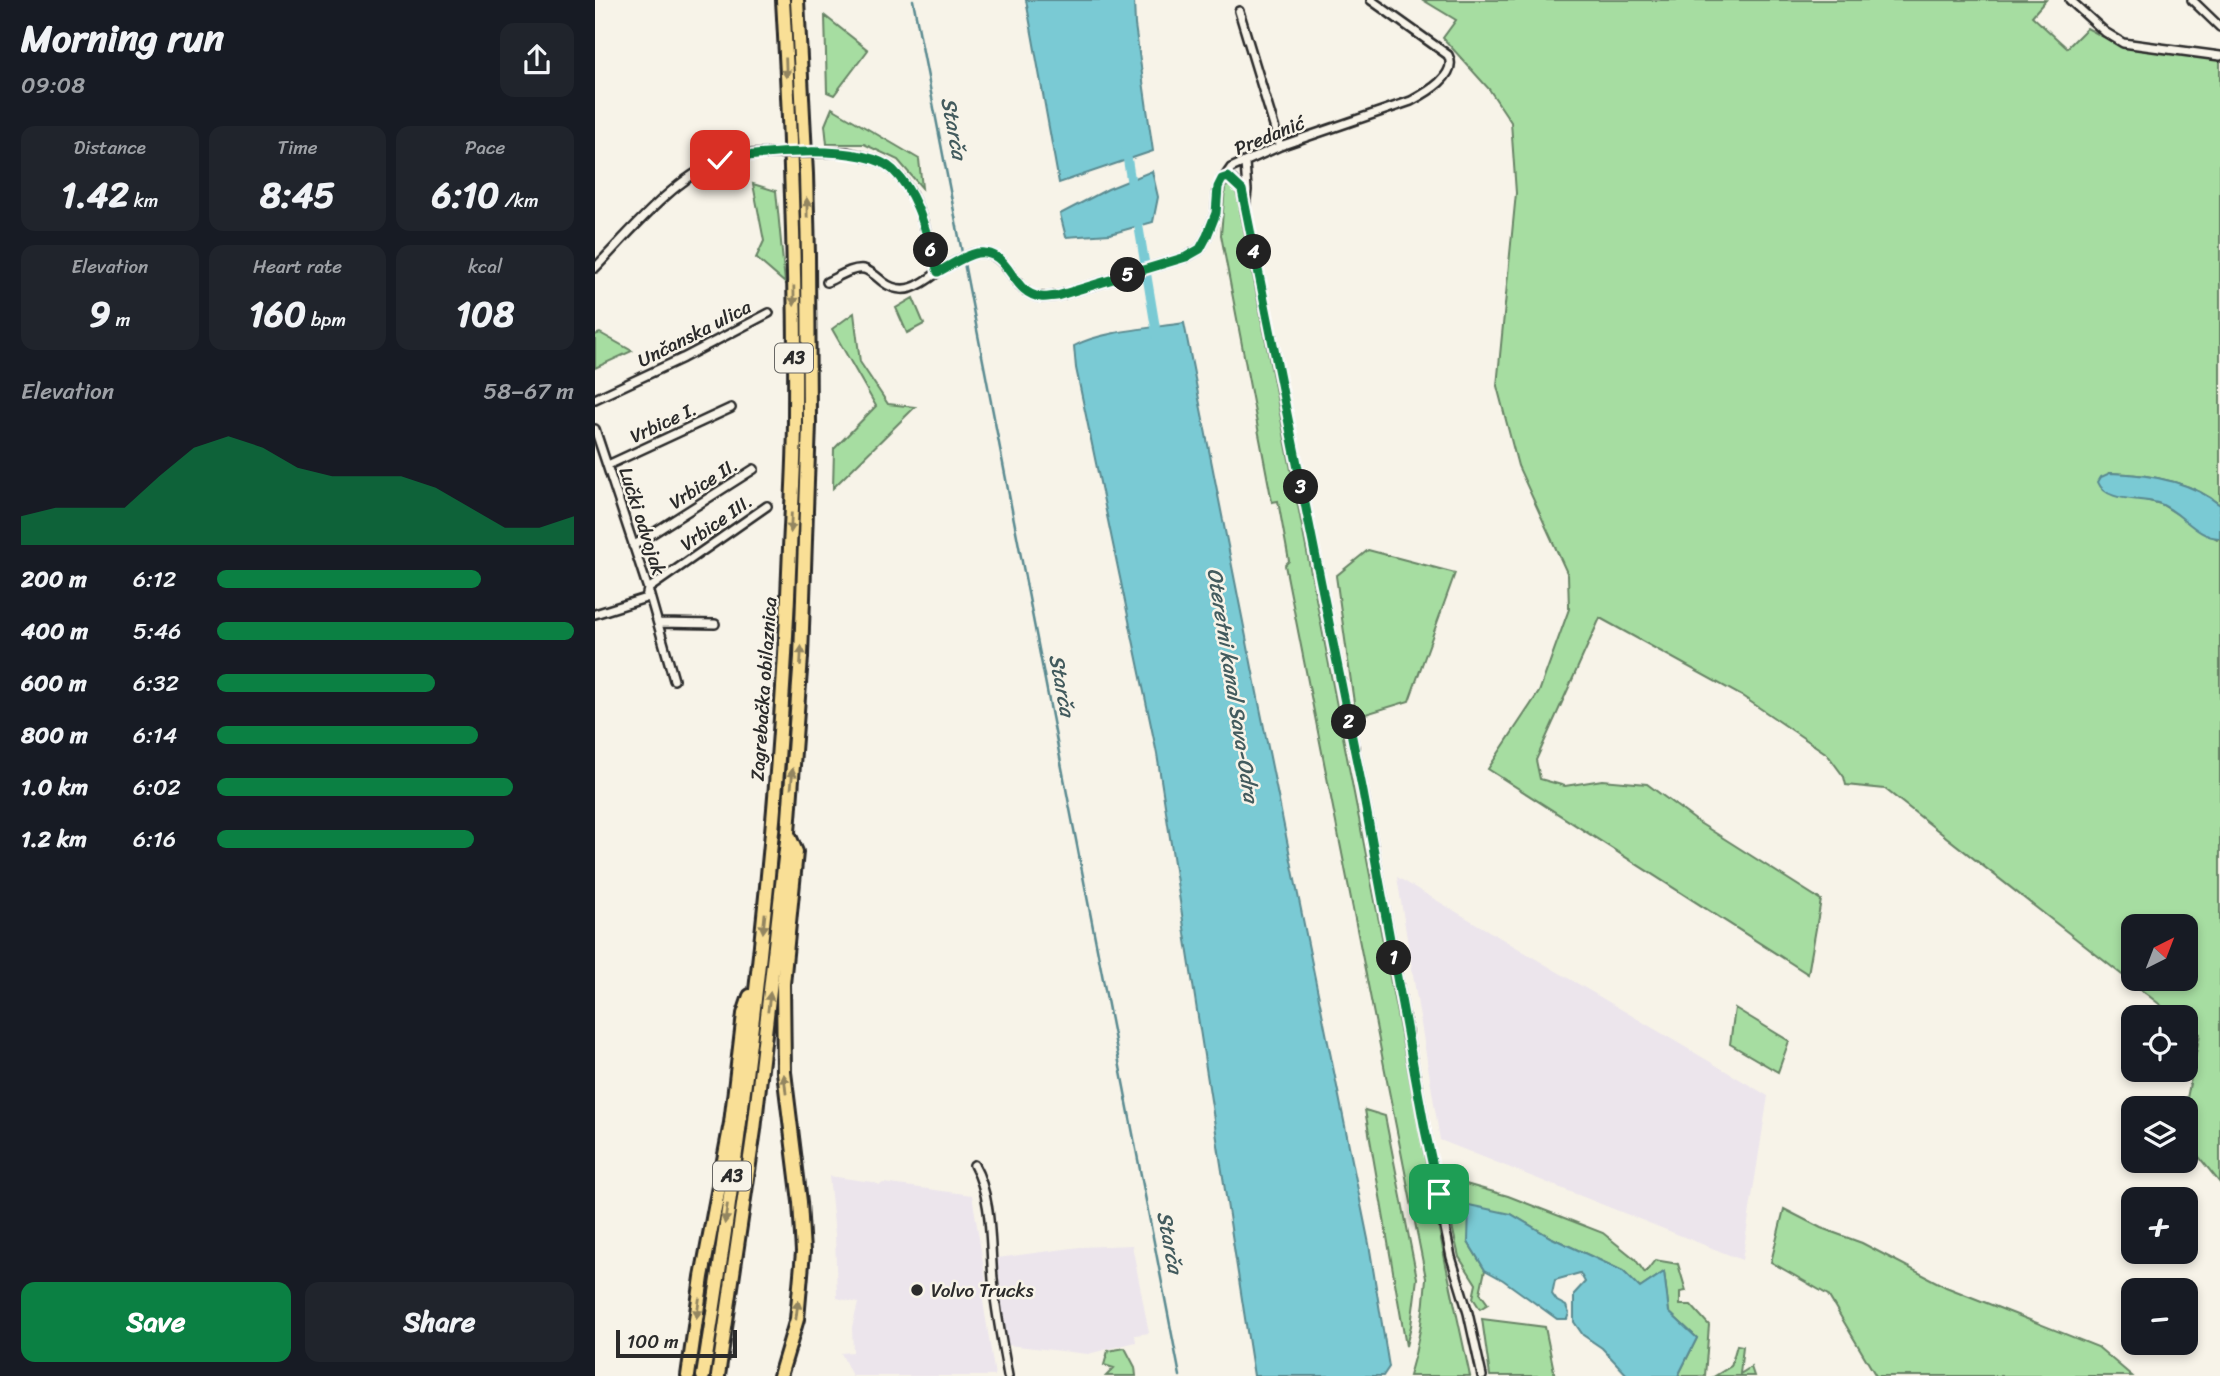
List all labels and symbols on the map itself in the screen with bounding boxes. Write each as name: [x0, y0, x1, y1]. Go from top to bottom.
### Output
one-way arrow: [780, 57, 791, 79]
water label: Starča: [929, 94, 979, 165]
street label: Predanić: [1229, 106, 1311, 165]
pin: [690, 130, 750, 190]
one-way arrow: [801, 197, 813, 219]
pin: 6: [913, 232, 949, 268]
pin: 4: [1237, 234, 1271, 270]
pin: 5: [1111, 258, 1145, 292]
one-way arrow: [788, 285, 800, 307]
street label: Unčanska ulica: [631, 290, 757, 376]
road number: A3: [775, 344, 813, 372]
street label: Vrbice I.: [624, 393, 702, 452]
street label: Vrbice II.: [662, 449, 744, 518]
street label: Lučki odvojak: [609, 463, 676, 580]
pin: 3: [1283, 470, 1319, 504]
street label: Vrbice III.: [673, 485, 760, 560]
one-way arrow: [786, 512, 797, 534]
water label: Oteretni kanal Sava-Odra: [1196, 565, 1271, 807]
street label: Zagrebačka obilaznica: [741, 596, 786, 782]
one-way arrow: [795, 645, 806, 667]
water label: Starča: [1037, 651, 1087, 722]
pin: 2: [1331, 704, 1367, 740]
one-way arrow: [787, 767, 798, 789]
one-way arrow: [758, 912, 769, 934]
north arrow: [2121, 914, 2198, 990]
pin: 1: [1377, 940, 1411, 976]
one-way arrow: [763, 991, 774, 1013]
one-way arrow: [779, 1073, 790, 1095]
road number: A3: [713, 1162, 751, 1190]
pin: [1409, 1164, 1469, 1224]
one-way arrow: [721, 1203, 732, 1225]
water label: Starča: [1145, 1208, 1195, 1279]
place label: Volvo Trucks: [931, 1274, 1034, 1307]
marker: Volvo Trucks: [909, 1282, 925, 1298]
one-way arrow: [692, 1297, 703, 1319]
one-way arrow: [792, 1299, 803, 1321]
scale bar: [616, 1327, 737, 1359]

